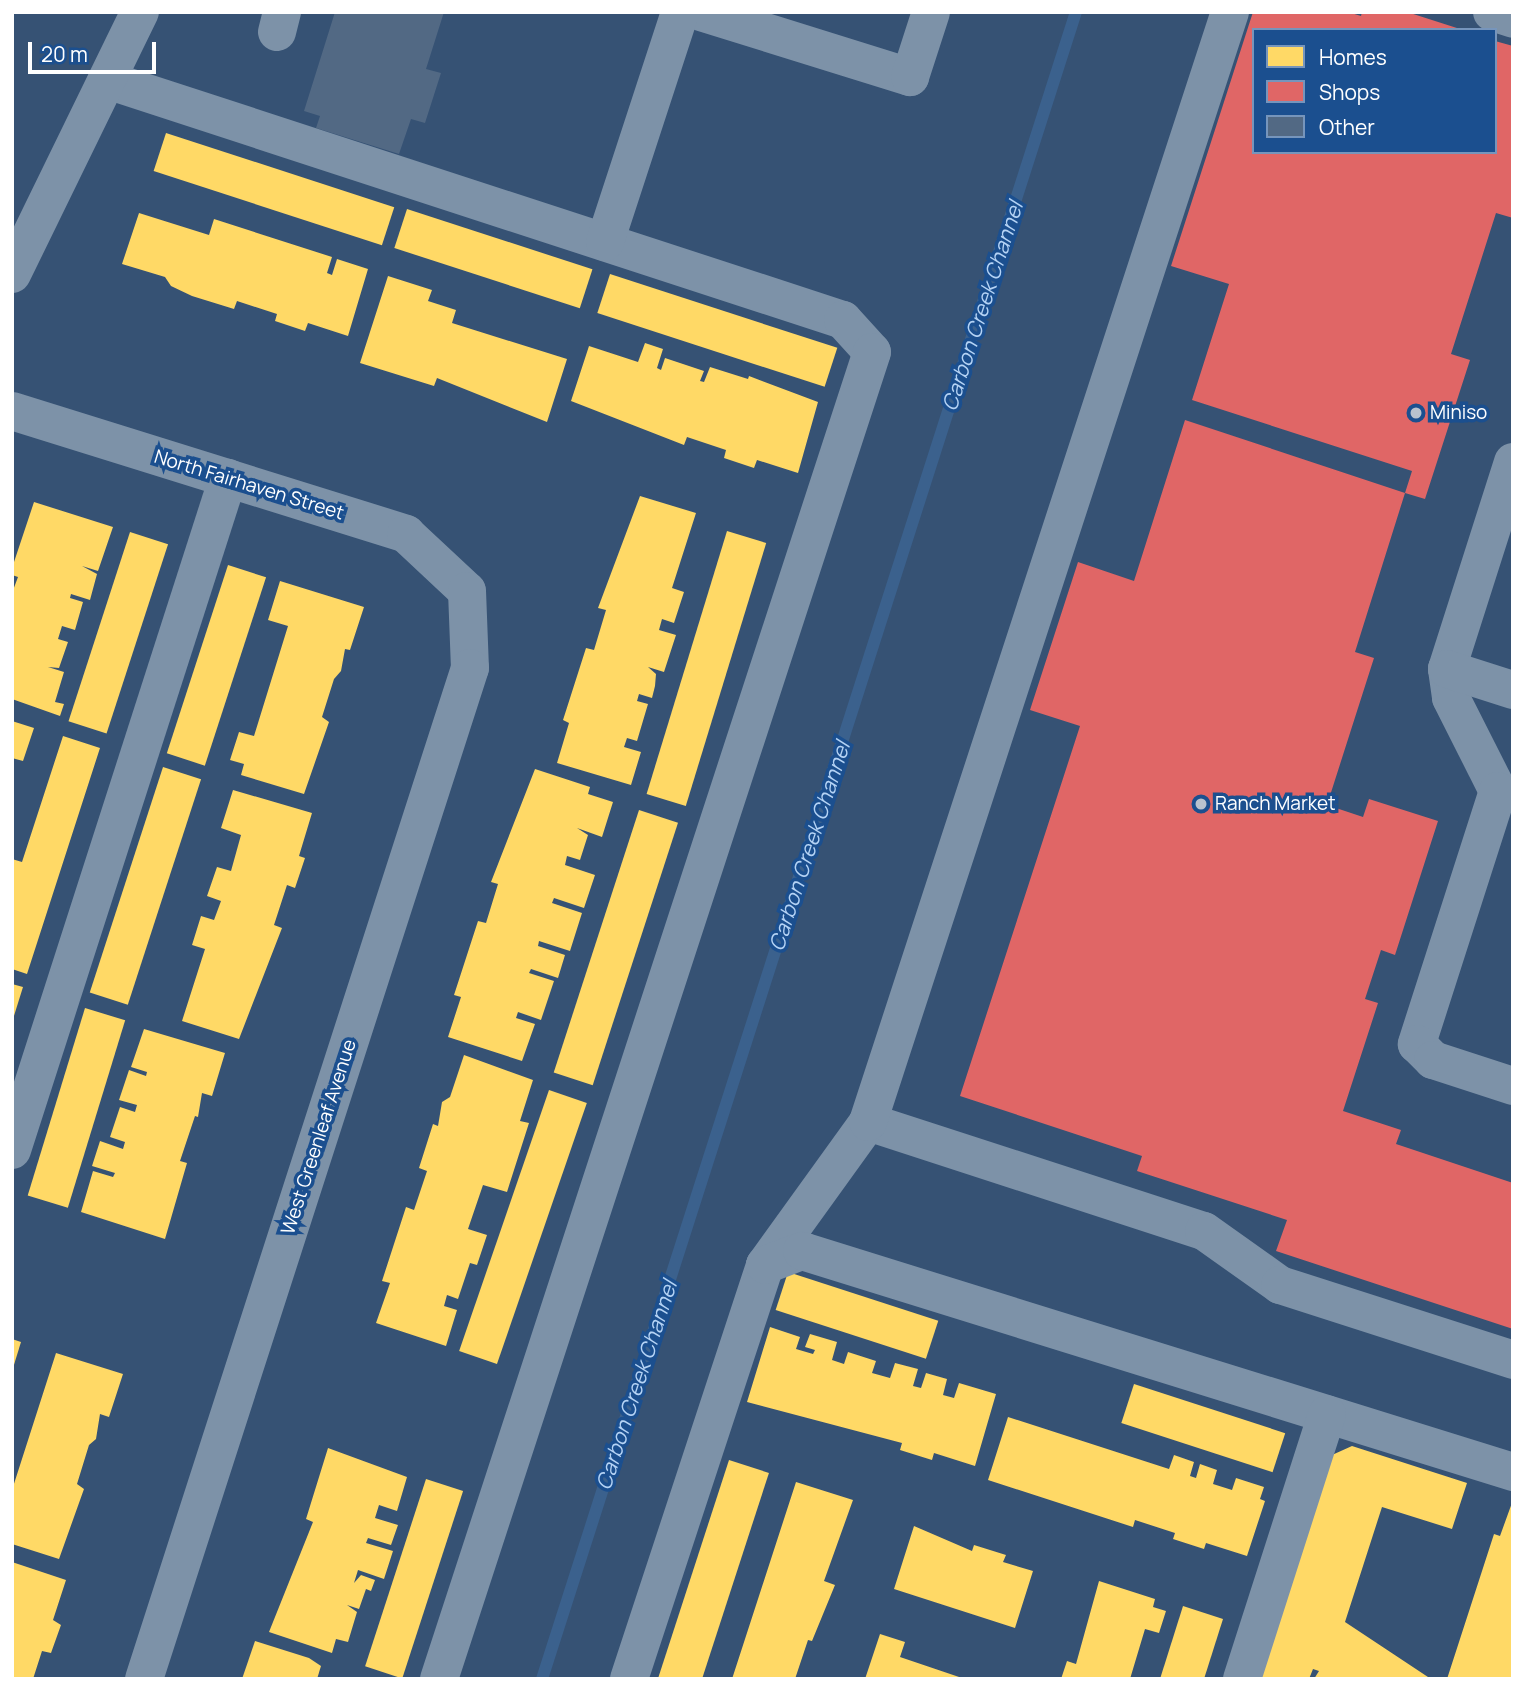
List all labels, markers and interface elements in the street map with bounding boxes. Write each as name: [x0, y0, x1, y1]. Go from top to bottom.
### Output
scale bar: [32, 28, 159, 72]
legend: [1252, 28, 1497, 154]
text: 20 m: [41, 40, 88, 68]
text: Homes: [1319, 43, 1387, 71]
text: Shops: [1319, 78, 1380, 106]
text: Other: [1319, 113, 1375, 141]
water label: Carbon Creek Channel: [936, 198, 1028, 414]
place label: Miniso: [1430, 402, 1487, 424]
marker: Miniso: [1408, 405, 1424, 421]
street label: North Fairhaven Street: [151, 445, 347, 525]
water label: Carbon Creek Channel: [763, 738, 855, 954]
place label: Ranch Market: [1215, 793, 1336, 815]
marker: Ranch Market: [1193, 796, 1209, 812]
street label: West Greenleaf Avenue: [277, 1037, 361, 1237]
water label: Carbon Creek Channel: [590, 1277, 682, 1493]

